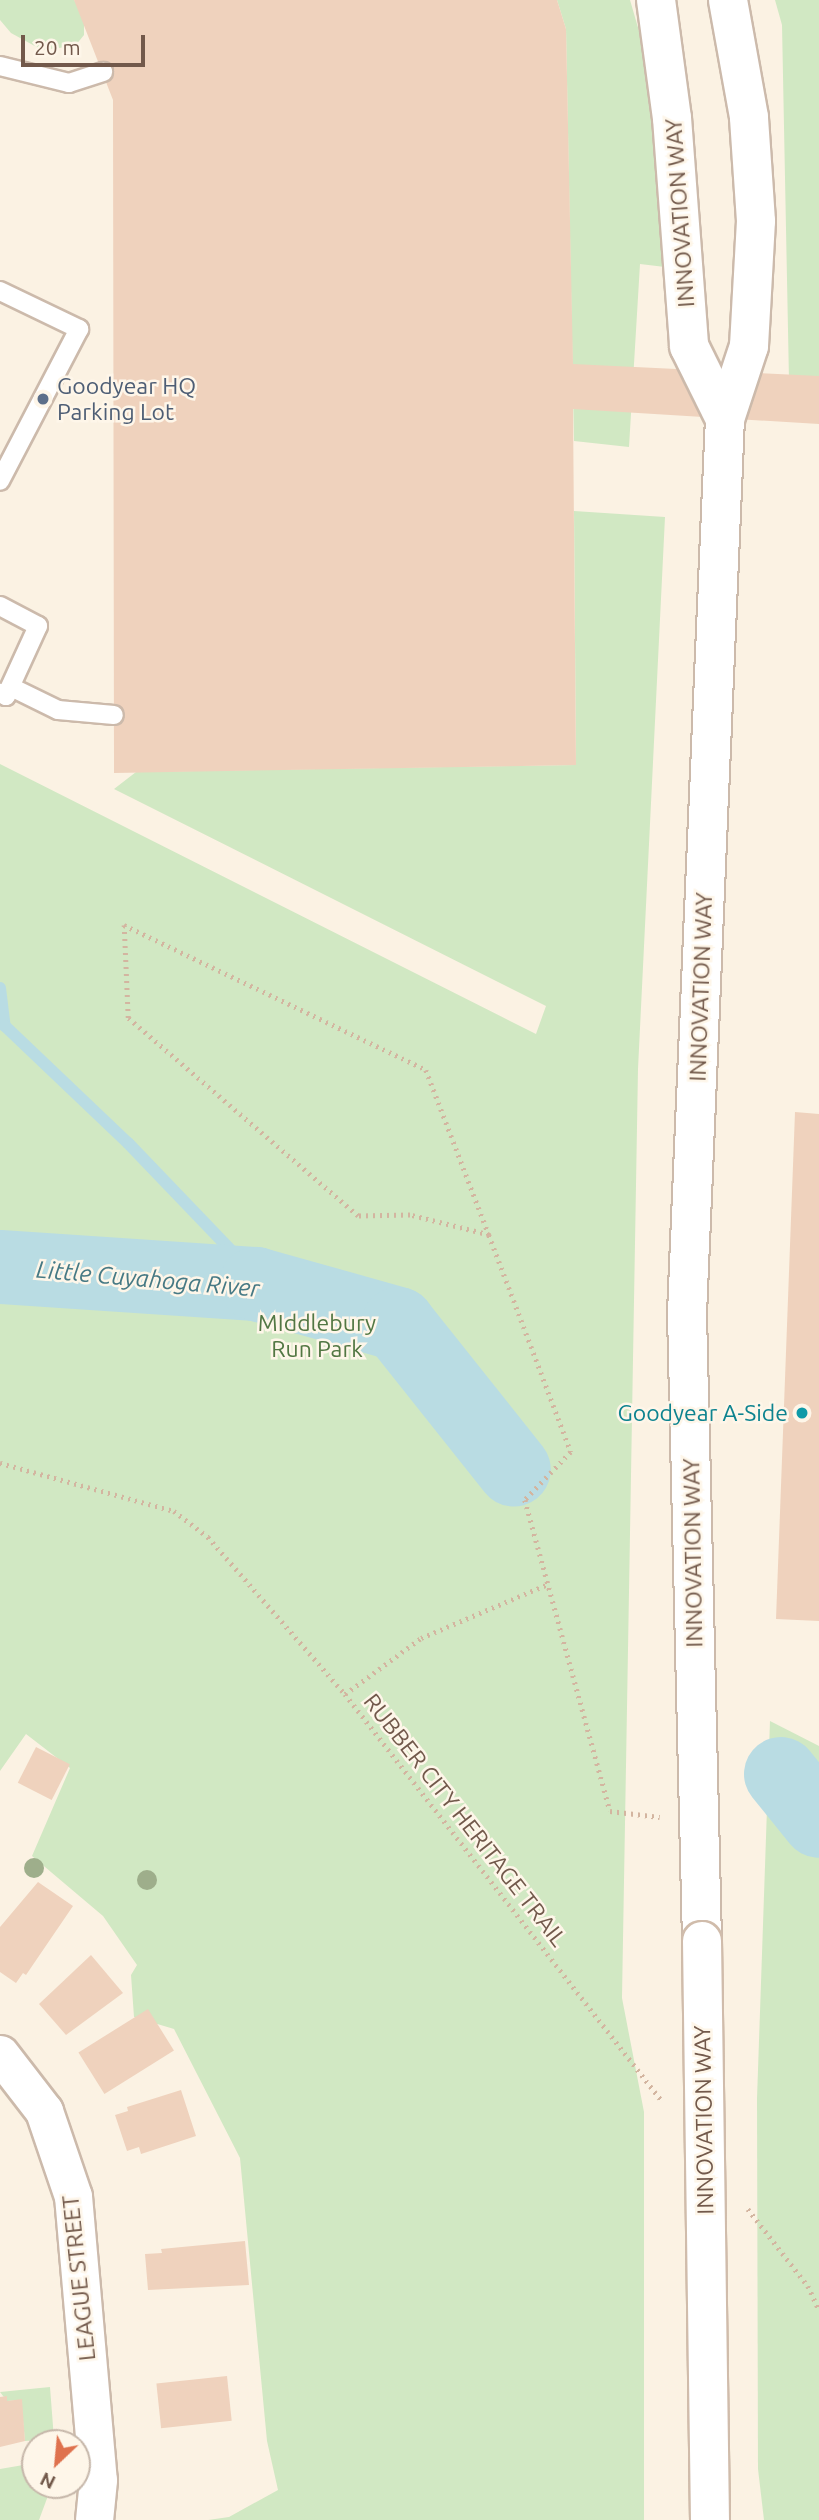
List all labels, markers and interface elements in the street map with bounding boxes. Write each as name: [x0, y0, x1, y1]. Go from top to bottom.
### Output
scale bar: [24, 21, 149, 65]
text: 20 m: [34, 35, 81, 59]
street label: INNOVATION WAY: [660, 118, 700, 308]
place label: Goodyear HQ Parking Lot: [57, 372, 196, 426]
marker: Goodyear HQ Parking Lot: [35, 391, 51, 407]
street label: INNOVATION WAY: [684, 892, 718, 1082]
water label: Little Cuyahoga River: [35, 1255, 261, 1303]
park label: MIddlebury Run Park: [258, 1309, 376, 1363]
place label: Goodyear A-Side: [617, 1399, 788, 1427]
marker: Goodyear A-Side: [794, 1405, 810, 1421]
street label: INNOVATION WAY: [678, 1458, 708, 1648]
street label: RUBBER CITY HERITAGE TRAIL: [358, 1688, 572, 1952]
street label: INNOVATION WAY: [689, 2025, 719, 2215]
street label: LEAGUE STREET: [57, 2194, 101, 2362]
north arrow: [21, 2429, 91, 2499]
text: N: [36, 2468, 59, 2494]

